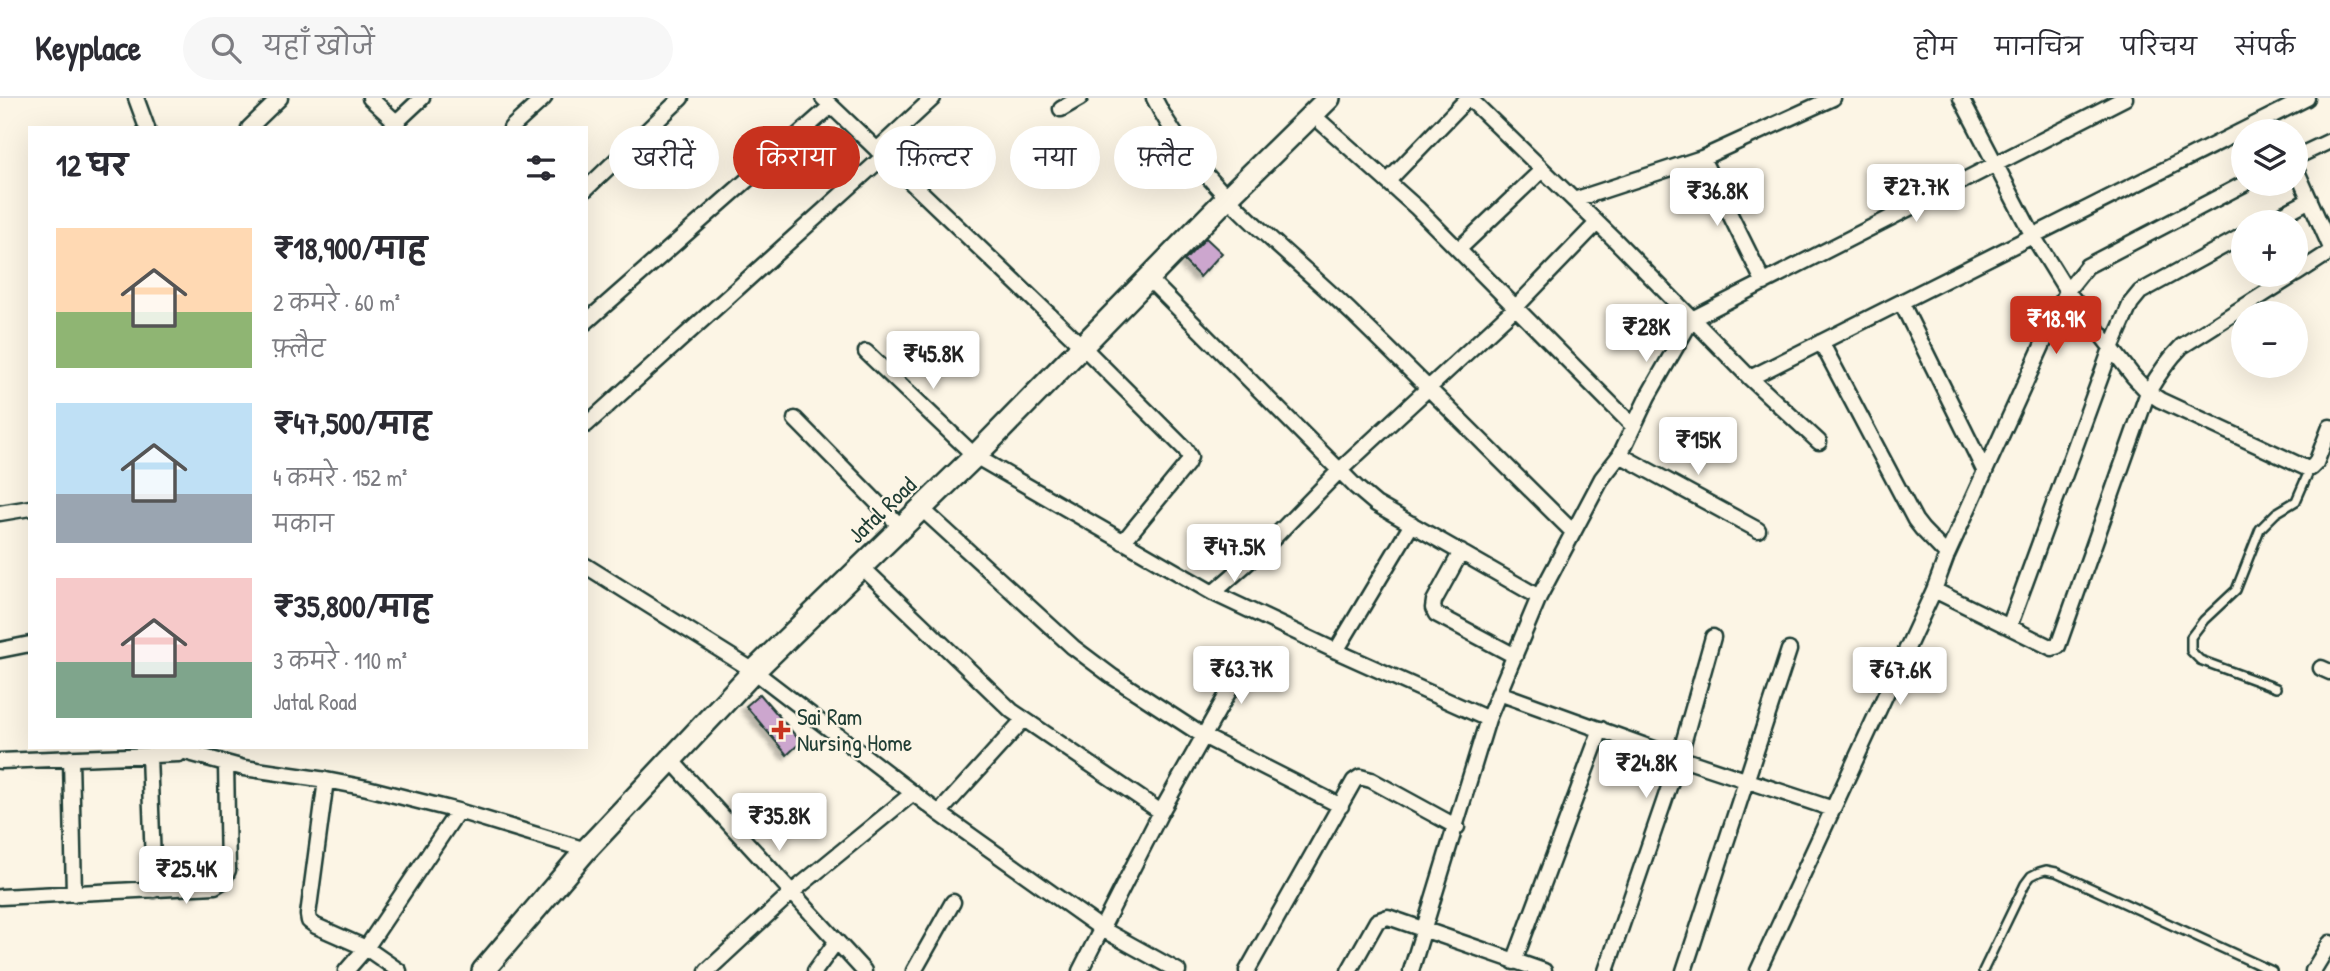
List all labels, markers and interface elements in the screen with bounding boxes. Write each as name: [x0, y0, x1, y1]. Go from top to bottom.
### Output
search box: [183, 17, 673, 80]
text: Keyplace: [35, 26, 141, 70]
text: यहाँ खोजें: [263, 28, 374, 63]
icon: search: [207, 29, 245, 67]
text: होम: [1914, 30, 1957, 62]
text: मानचित्र: [1995, 30, 2083, 62]
text: परिचय: [2121, 30, 2197, 62]
text: संपर्क: [2235, 30, 2295, 62]
map controls: [2231, 119, 2308, 378]
button: layers: [2231, 119, 2308, 196]
chip: खरीदें: [609, 126, 719, 189]
chip: किराया: [733, 126, 860, 189]
chip: फ़िल्टर: [874, 126, 996, 189]
chip: नया: [1010, 126, 1100, 189]
chip: फ़्लैट: [1114, 126, 1217, 189]
text: 12 घर: [56, 145, 128, 185]
icon: filters: [522, 149, 560, 187]
pin: ₹27.7K: [1859, 164, 1973, 224]
pin: ₹36.8K: [1660, 169, 1774, 228]
text: ₹27.7K: [1883, 171, 1949, 202]
text: ₹36.8K: [1686, 175, 1748, 206]
button: +: [2231, 210, 2308, 287]
text: ₹18,900/माह: [273, 228, 427, 268]
icon: home: [112, 256, 196, 340]
text: 2 कमरे · 60 m²: [273, 287, 400, 318]
pin: ₹18.9K: [1999, 296, 2113, 356]
button: −: [2231, 301, 2308, 378]
text: ₹18.9K: [2026, 303, 2086, 334]
pin: ₹28K: [1605, 304, 1687, 364]
text: ₹28K: [1622, 311, 1670, 342]
pin: ₹45.8K: [876, 331, 990, 391]
text: फ़्लैट: [273, 333, 325, 364]
text: ₹45.8K: [902, 338, 964, 369]
text: ₹47,500/माह: [273, 403, 431, 443]
pin: ₹15K: [1657, 418, 1739, 477]
text: ₹15K: [1675, 424, 1721, 455]
icon: home: [112, 431, 196, 515]
text: 4 कमरे · 152 m²: [273, 462, 407, 493]
street label: Jatal Road: [841, 469, 922, 550]
text: मकान: [273, 508, 334, 539]
pin: ₹47.5K: [1177, 524, 1291, 584]
text: ₹47.5K: [1203, 531, 1265, 562]
text: ₹35,800/माह: [273, 586, 431, 626]
icon: home: [112, 606, 196, 690]
text: 3 कमरे · 110 m²: [273, 645, 407, 676]
pin: ₹63.7K: [1184, 646, 1298, 706]
pin: ₹67.6K: [1843, 648, 1957, 707]
text: ₹63.7K: [1209, 653, 1273, 684]
text: ₹67.6K: [1869, 654, 1931, 685]
text: Jatal Road: [273, 686, 357, 717]
place label: Sai Ram Nursing Home: [797, 701, 912, 758]
marker: Sai Ram Nursing Home: [771, 720, 791, 740]
pin: ₹24.8K: [1589, 740, 1703, 800]
text: ₹24.8K: [1615, 747, 1677, 778]
pin: ₹35.8K: [722, 794, 836, 853]
text: ₹35.8K: [748, 800, 810, 831]
pin: ₹25.4K: [129, 846, 243, 906]
text: ₹25.4K: [155, 853, 217, 884]

